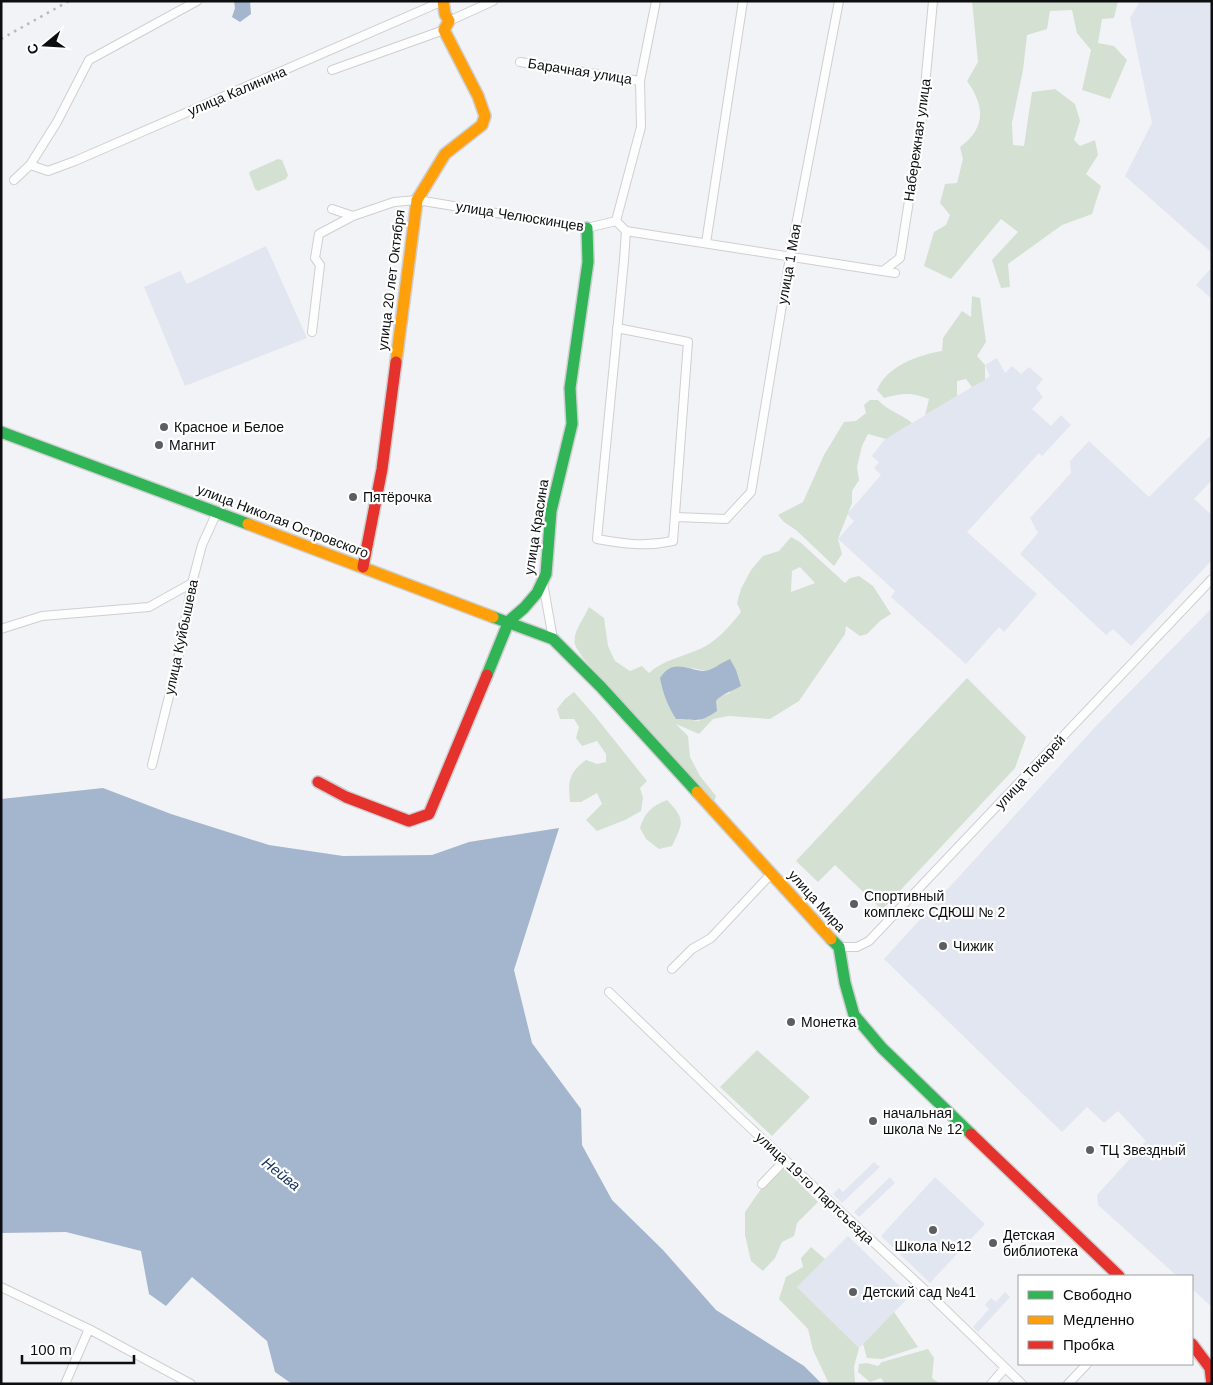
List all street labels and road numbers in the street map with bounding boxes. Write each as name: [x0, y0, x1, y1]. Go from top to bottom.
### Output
street label: Барачная улица: [527, 55, 633, 87]
street label: улица Калинина: [185, 63, 289, 119]
street label: Набережная улица: [900, 77, 934, 202]
street label: улица Челюскинцев: [455, 198, 585, 234]
street label: улица 20 лет Октября: [374, 209, 408, 351]
street label: улица 1 Мая: [774, 223, 804, 305]
street label: улица Красина: [521, 478, 551, 576]
street label: улица Николая Островского: [195, 481, 371, 561]
street label: улица Куйбышева: [161, 578, 201, 696]
street label: улица Токарей: [992, 732, 1068, 812]
street label: улица Мира: [785, 867, 849, 935]
street label: улица 19-го Партсъезда: [753, 1129, 878, 1247]

